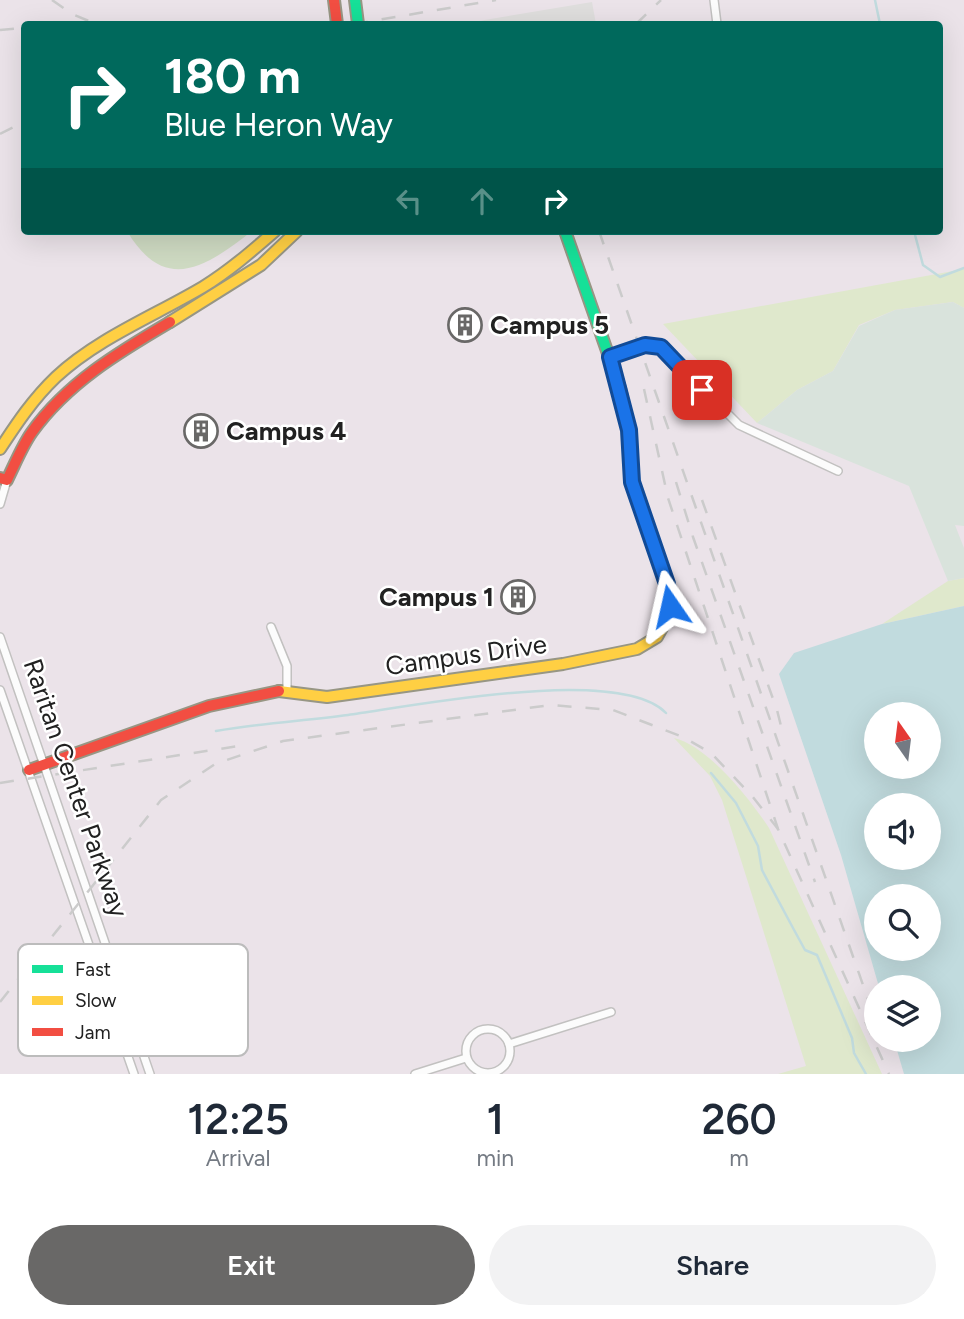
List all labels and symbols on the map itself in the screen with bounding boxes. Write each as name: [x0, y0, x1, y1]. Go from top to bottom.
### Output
building icon: Campus 5: [446, 306, 484, 344]
place label: Campus 5: [490, 309, 609, 341]
pin: [672, 360, 732, 420]
building icon: Campus 4: [182, 412, 220, 450]
place label: Campus 4: [226, 415, 347, 447]
position arrow: [633, 569, 707, 643]
building icon: Campus 1: [499, 578, 537, 616]
place label: Campus 1: [379, 581, 494, 613]
street label: Campus Drive: [383, 628, 549, 682]
street label: Raritan Center Parkway: [17, 655, 135, 922]
north arrow: [864, 702, 942, 779]
legend: [18, 944, 248, 1056]
text: Fast: [75, 958, 111, 981]
text: Slow: [75, 989, 117, 1012]
text: Jam: [75, 1021, 111, 1044]

